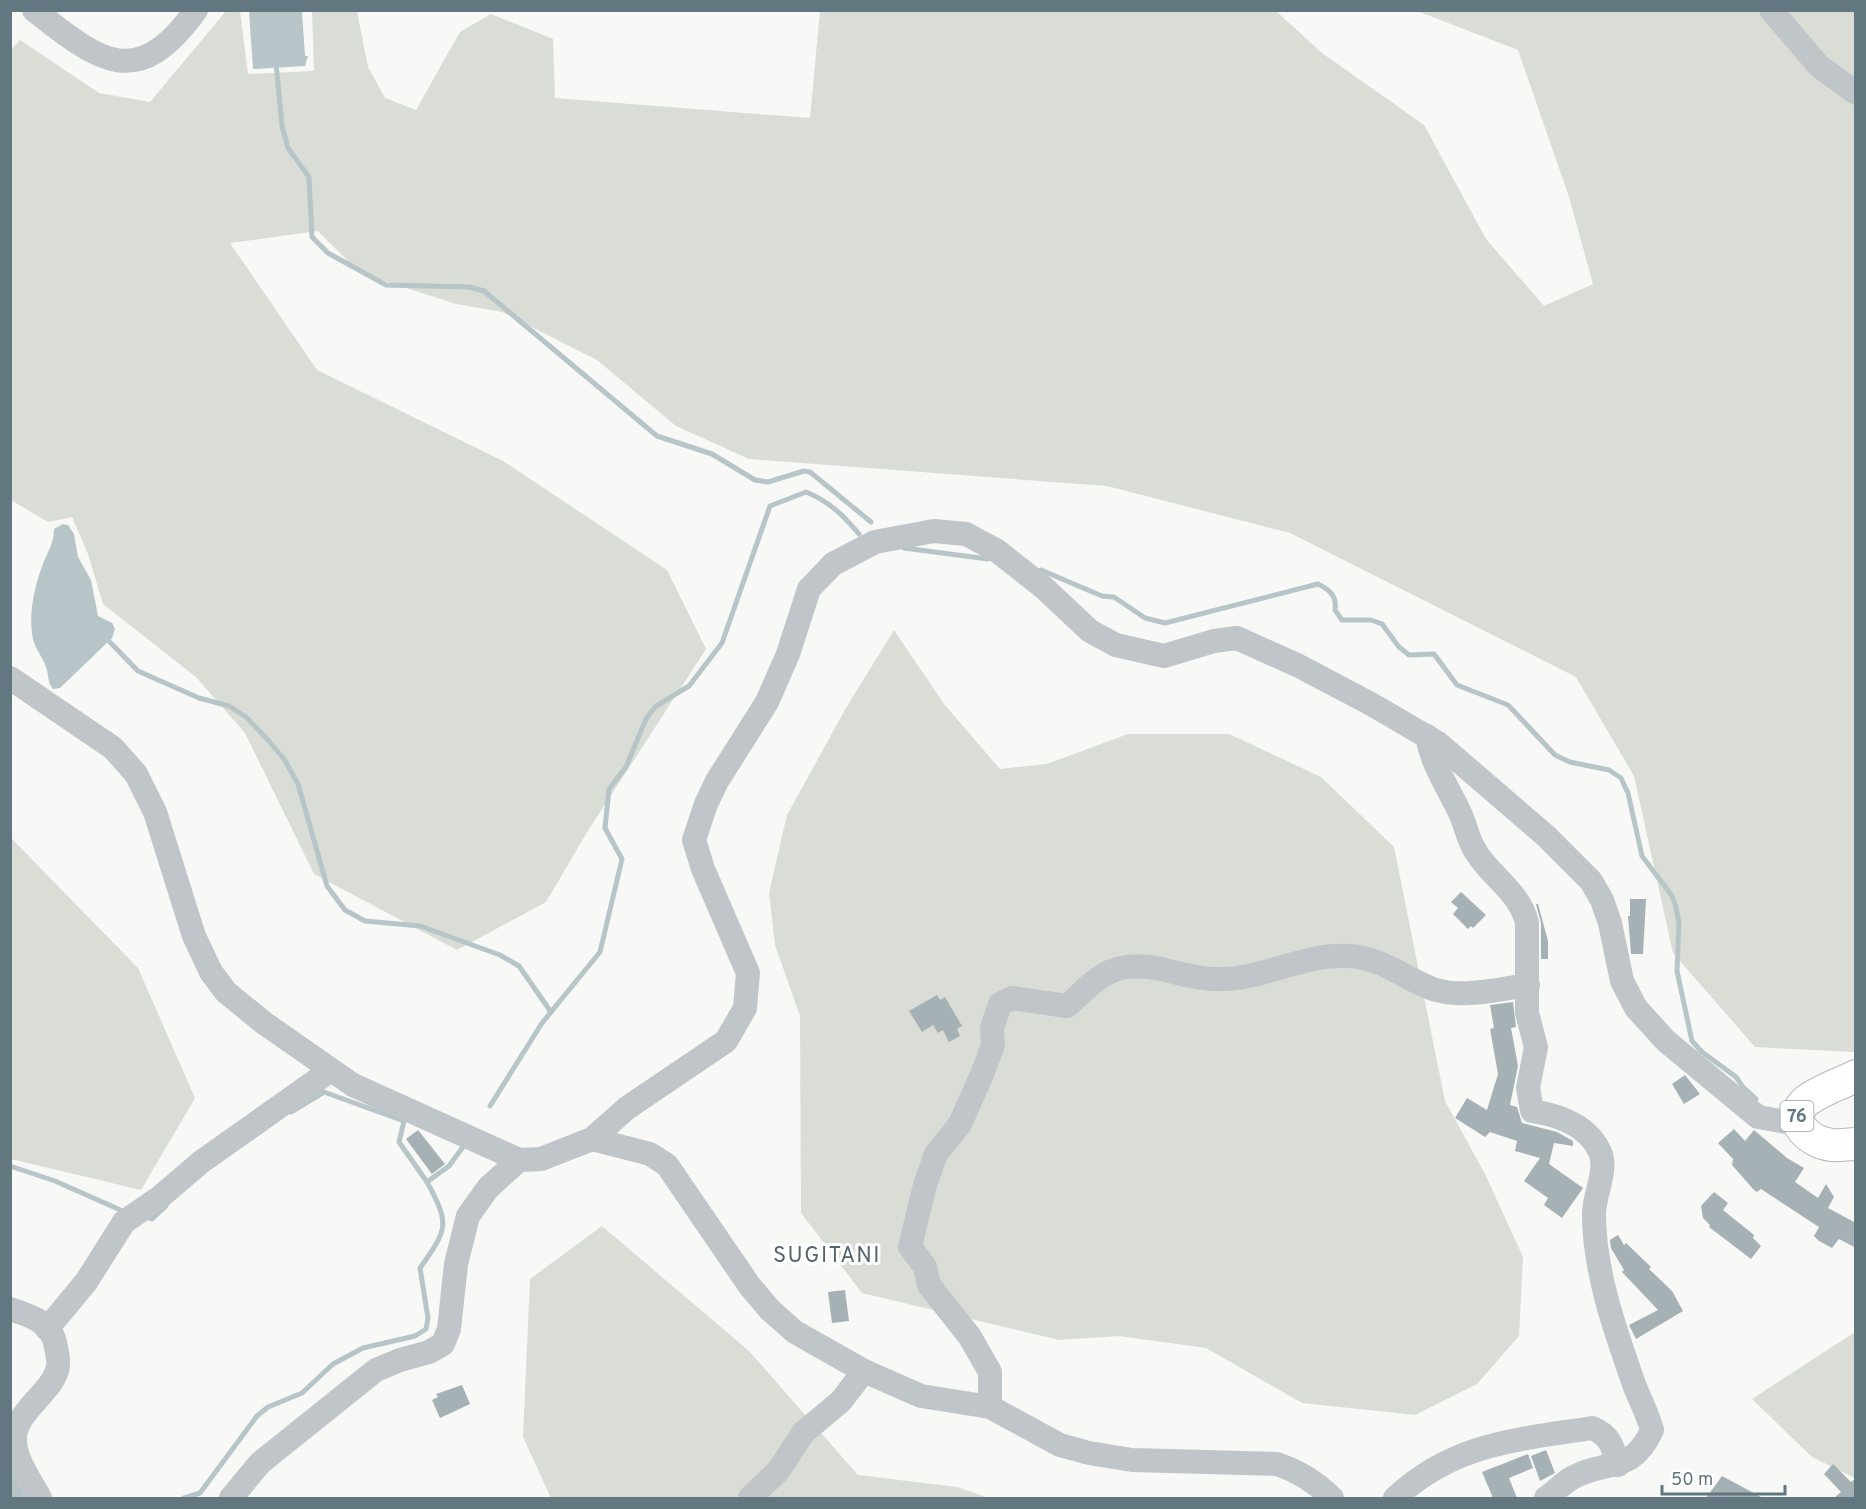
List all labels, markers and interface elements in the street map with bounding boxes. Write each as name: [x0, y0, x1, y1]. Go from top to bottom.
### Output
road number: 76: [1780, 1101, 1814, 1131]
district label: SUGITANI: [773, 1243, 881, 1270]
scale bar: [1662, 1458, 1785, 1496]
text: 50 m: [1671, 1469, 1713, 1492]

